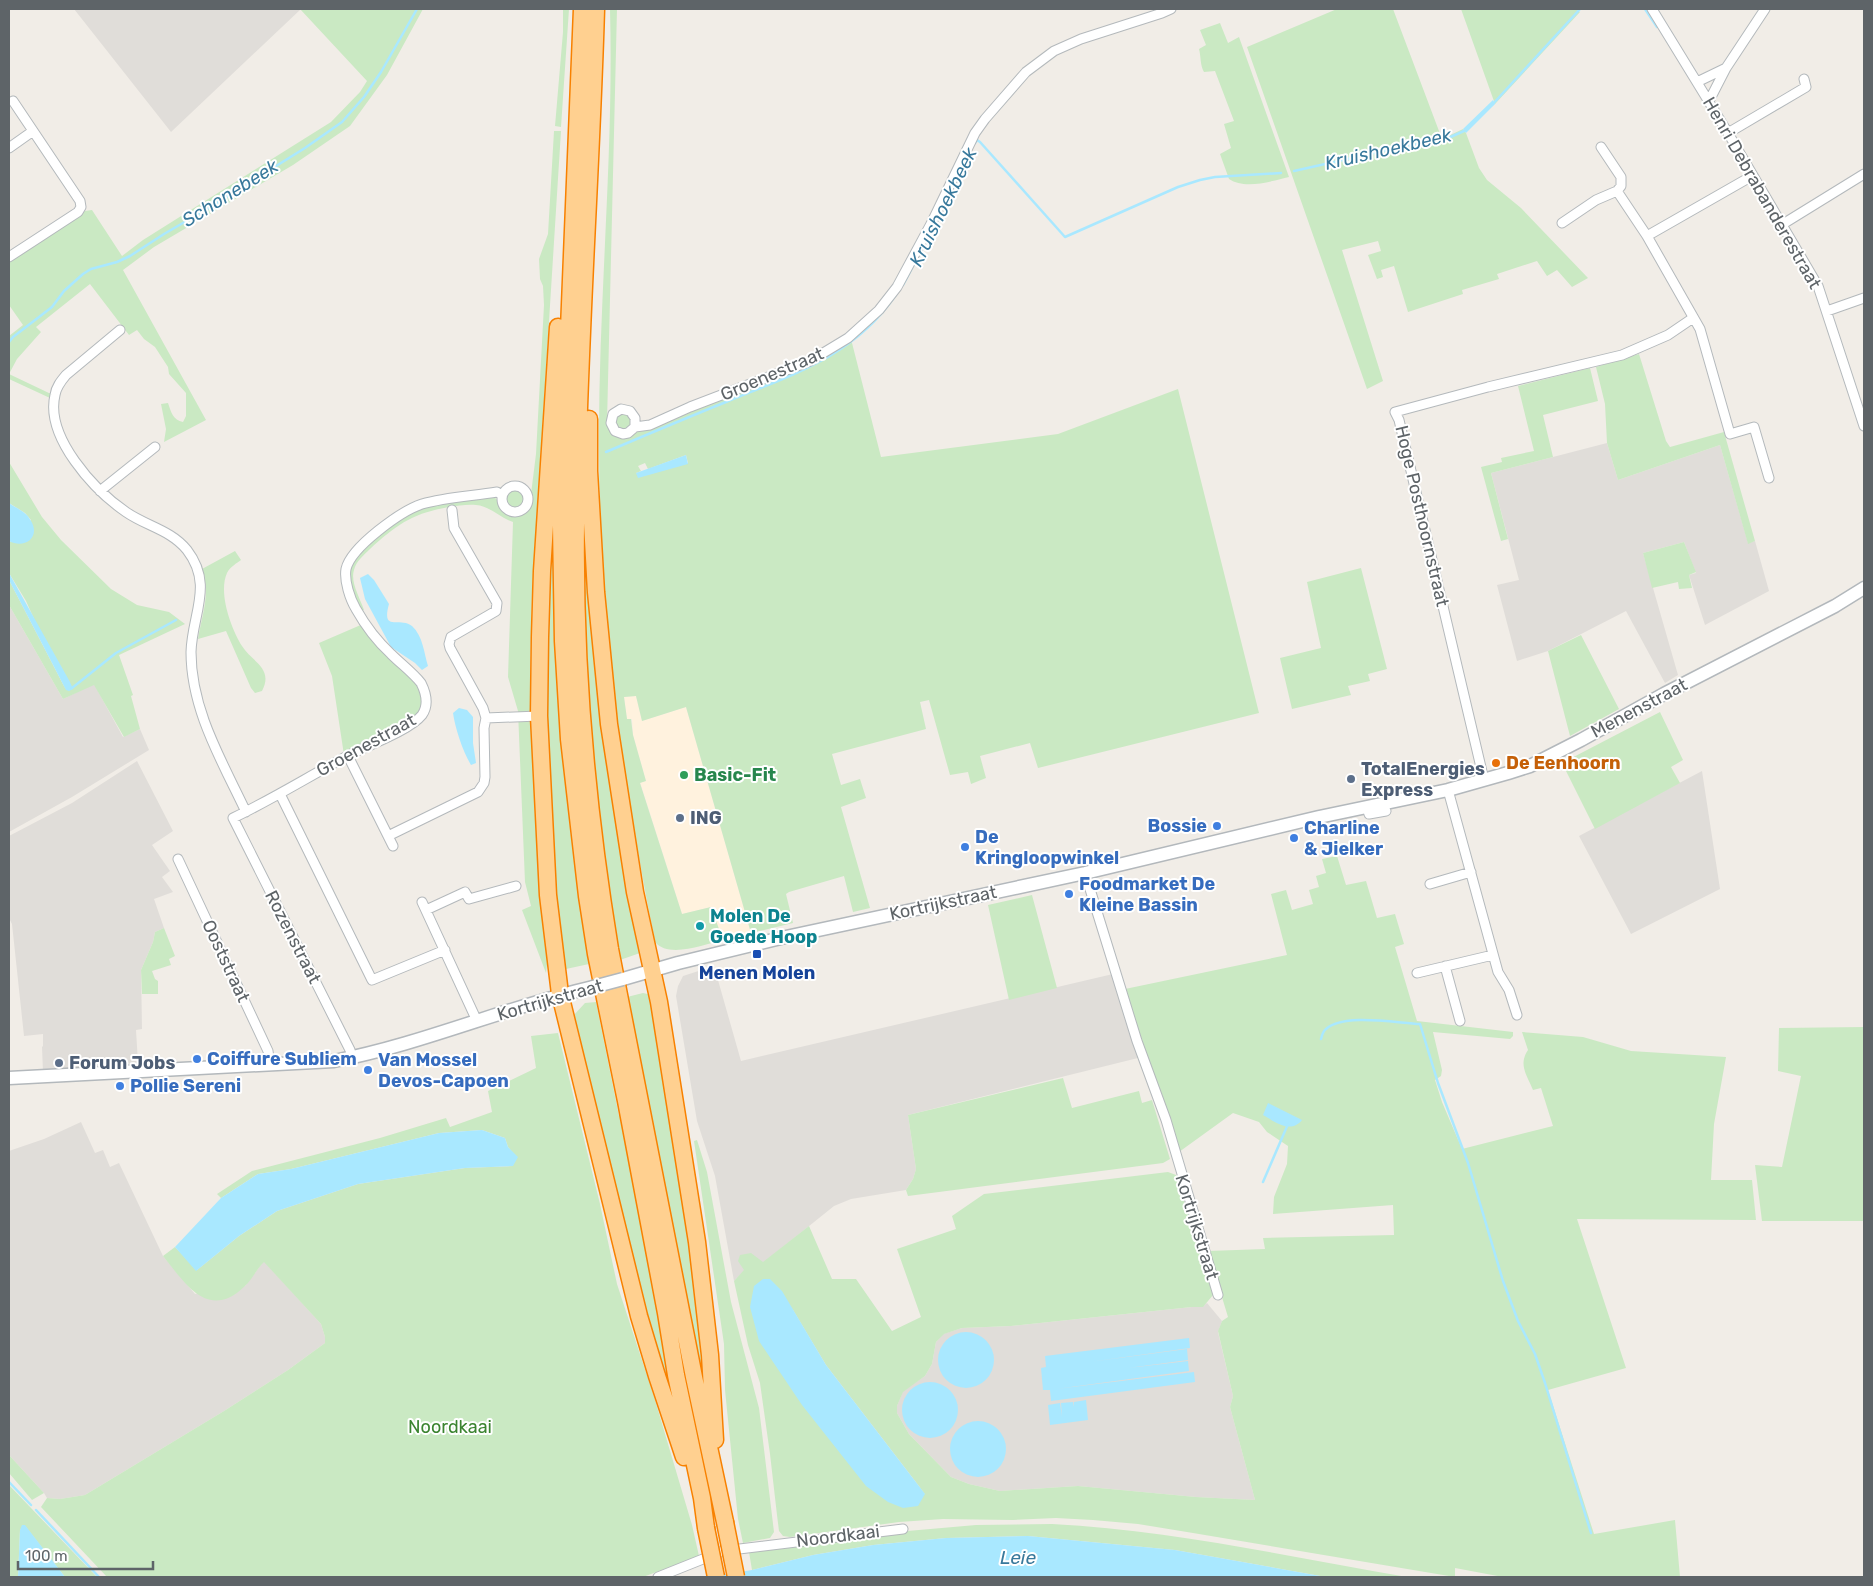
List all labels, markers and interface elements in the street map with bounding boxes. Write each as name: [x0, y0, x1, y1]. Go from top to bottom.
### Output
street label: Henri Debrabanderestraat: [1698, 93, 1826, 293]
water label: Kruishoekbeek: [1322, 123, 1454, 175]
water label: Kruishoekbeek: [904, 144, 982, 270]
water label: Schonebeek: [178, 154, 283, 232]
street label: Groenestraat: [717, 342, 827, 406]
street label: Hoge Posthoornstraat: [1390, 423, 1454, 609]
street label: Menenstraat: [1587, 673, 1691, 743]
street label: Groenestraat: [313, 709, 419, 781]
place label: De Eenhoorn: [1506, 752, 1621, 774]
marker: De Eenhoorn: [1490, 757, 1502, 769]
place label: TotalEnergies Express: [1361, 758, 1485, 801]
place label: Basic-Fit: [694, 764, 776, 786]
marker: Basic-Fit: [678, 769, 690, 781]
marker: TotalEnergies Express: [1345, 773, 1357, 785]
place label: ING: [690, 807, 722, 829]
marker: ING: [674, 812, 686, 824]
place label: Bossie: [1148, 815, 1207, 837]
place label: Charline & Jielker: [1304, 817, 1383, 860]
marker: Bossie: [1211, 820, 1223, 832]
place label: De Kringloopwinkel: [975, 826, 1119, 869]
marker: Charline & Jielker: [1288, 832, 1300, 844]
marker: De Kringloopwinkel: [959, 841, 971, 853]
place label: Foodmarket De Kleine Bassin: [1079, 873, 1215, 916]
street label: Kortrijkstraat: [887, 881, 999, 925]
street label: Rozenstraat: [260, 887, 326, 987]
marker: Foodmarket De Kleine Bassin: [1063, 888, 1075, 900]
place label: Molen De Goede Hoop: [710, 905, 817, 948]
street label: Ooststraat: [197, 916, 255, 1006]
marker: Molen De Goede Hoop: [694, 920, 706, 932]
marker: Menen Molen: [751, 948, 763, 960]
place label: Menen Molen: [699, 962, 815, 984]
street label: Kortrijkstraat: [495, 974, 605, 1026]
place label: Coiffure Subliem: [207, 1048, 357, 1070]
place label: Van Mossel Devos-Capoen: [378, 1049, 509, 1092]
place label: Forum Jobs: [69, 1052, 175, 1074]
marker: Coiffure Subliem: [191, 1053, 203, 1065]
marker: Forum Jobs: [53, 1057, 65, 1069]
marker: Van Mossel Devos-Capoen: [362, 1064, 374, 1076]
place label: Pollie Sereni: [130, 1075, 241, 1097]
marker: Pollie Sereni: [114, 1080, 126, 1092]
street label: Kortrijkstraat: [1171, 1172, 1223, 1282]
park label: Noordkaai: [408, 1416, 492, 1438]
street label: Noordkaai: [795, 1520, 881, 1552]
scale bar: [18, 1538, 152, 1570]
water label: Leie: [1000, 1546, 1036, 1569]
text: 100 m: [25, 1547, 67, 1565]

